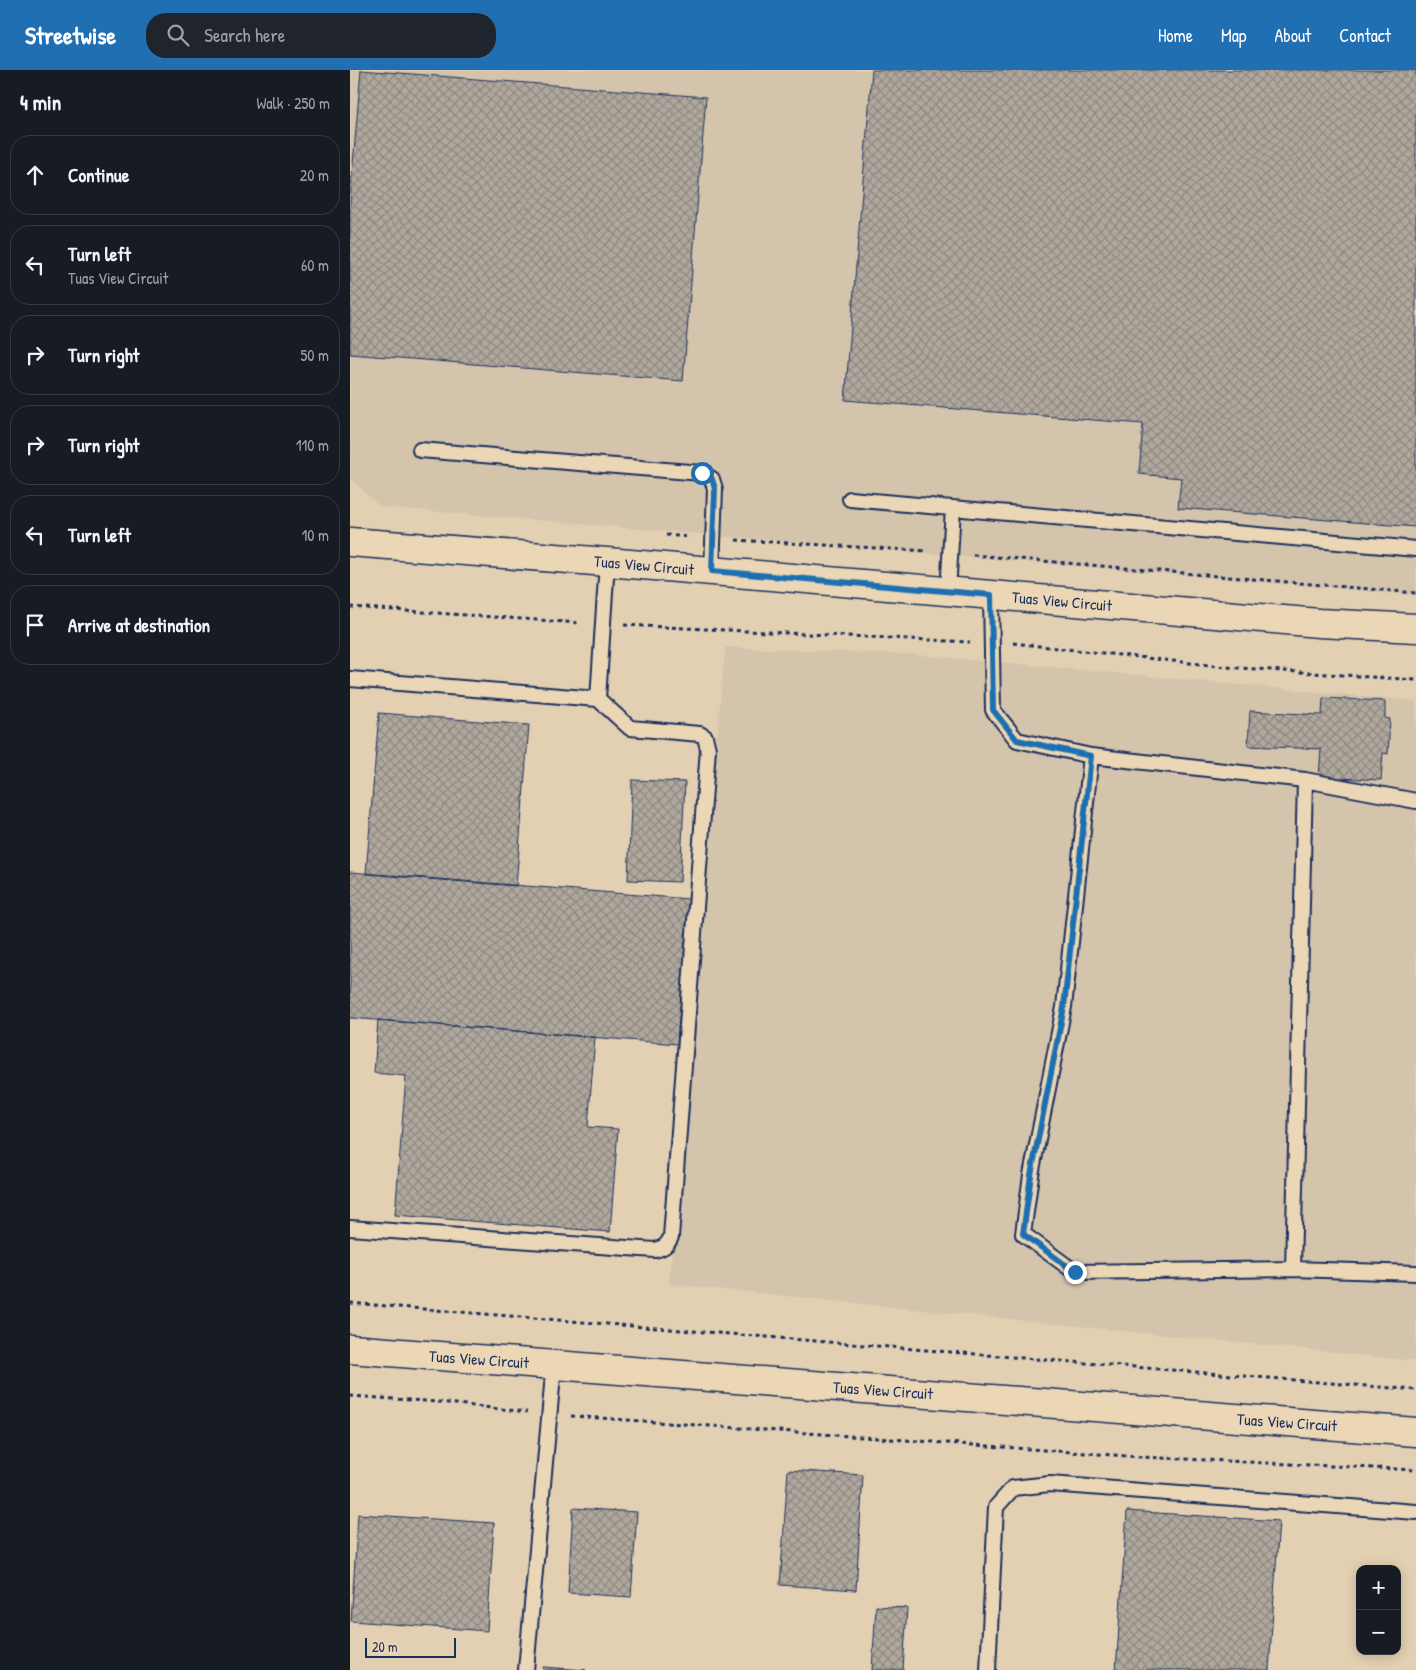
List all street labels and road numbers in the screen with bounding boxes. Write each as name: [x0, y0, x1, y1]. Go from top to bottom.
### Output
street label: Tuas View Circuit: [593, 550, 695, 580]
street label: Tuas View Circuit: [1011, 586, 1113, 616]
street label: Tuas View Circuit: [428, 1345, 530, 1374]
street label: Tuas View Circuit: [832, 1376, 934, 1405]
street label: Tuas View Circuit: [1236, 1408, 1338, 1437]

